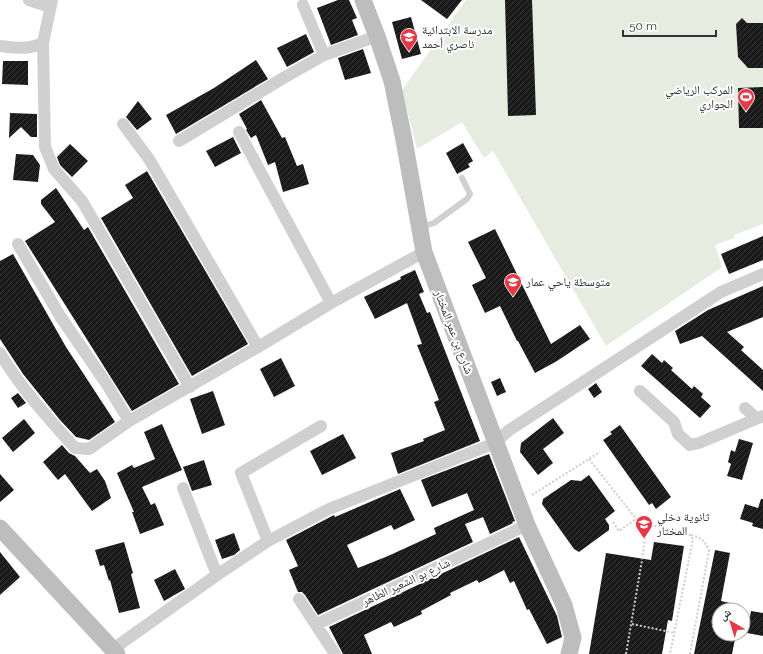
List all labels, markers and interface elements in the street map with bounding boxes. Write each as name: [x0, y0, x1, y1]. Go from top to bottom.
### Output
scale bar: [623, 12, 716, 38]
text: 50 m: [629, 19, 657, 33]
place label: مدرسة الابتدائية ناصري أحمد: [422, 23, 492, 54]
school or university icon: مدرسة الابتدائية ناصري أحمد: [399, 27, 419, 52]
place label: المركب الرياضي الجواري: [665, 83, 733, 114]
sports icon: المركب الرياضي الجواري: [736, 87, 756, 112]
school or university icon: متوسطة ياحي عمار: [503, 272, 523, 297]
place label: متوسطة ياحي عمار: [525, 275, 610, 292]
street label: شارع بن عمر المختار: [430, 287, 476, 376]
place label: ثانوية دخلي المختار: [656, 510, 710, 538]
school or university icon: ثانوية دخلي المختار: [634, 514, 654, 539]
street label: شارع بو الشعير الطاهر: [359, 555, 453, 610]
north arrow: [711, 602, 751, 642]
text: ش: [717, 606, 735, 624]

